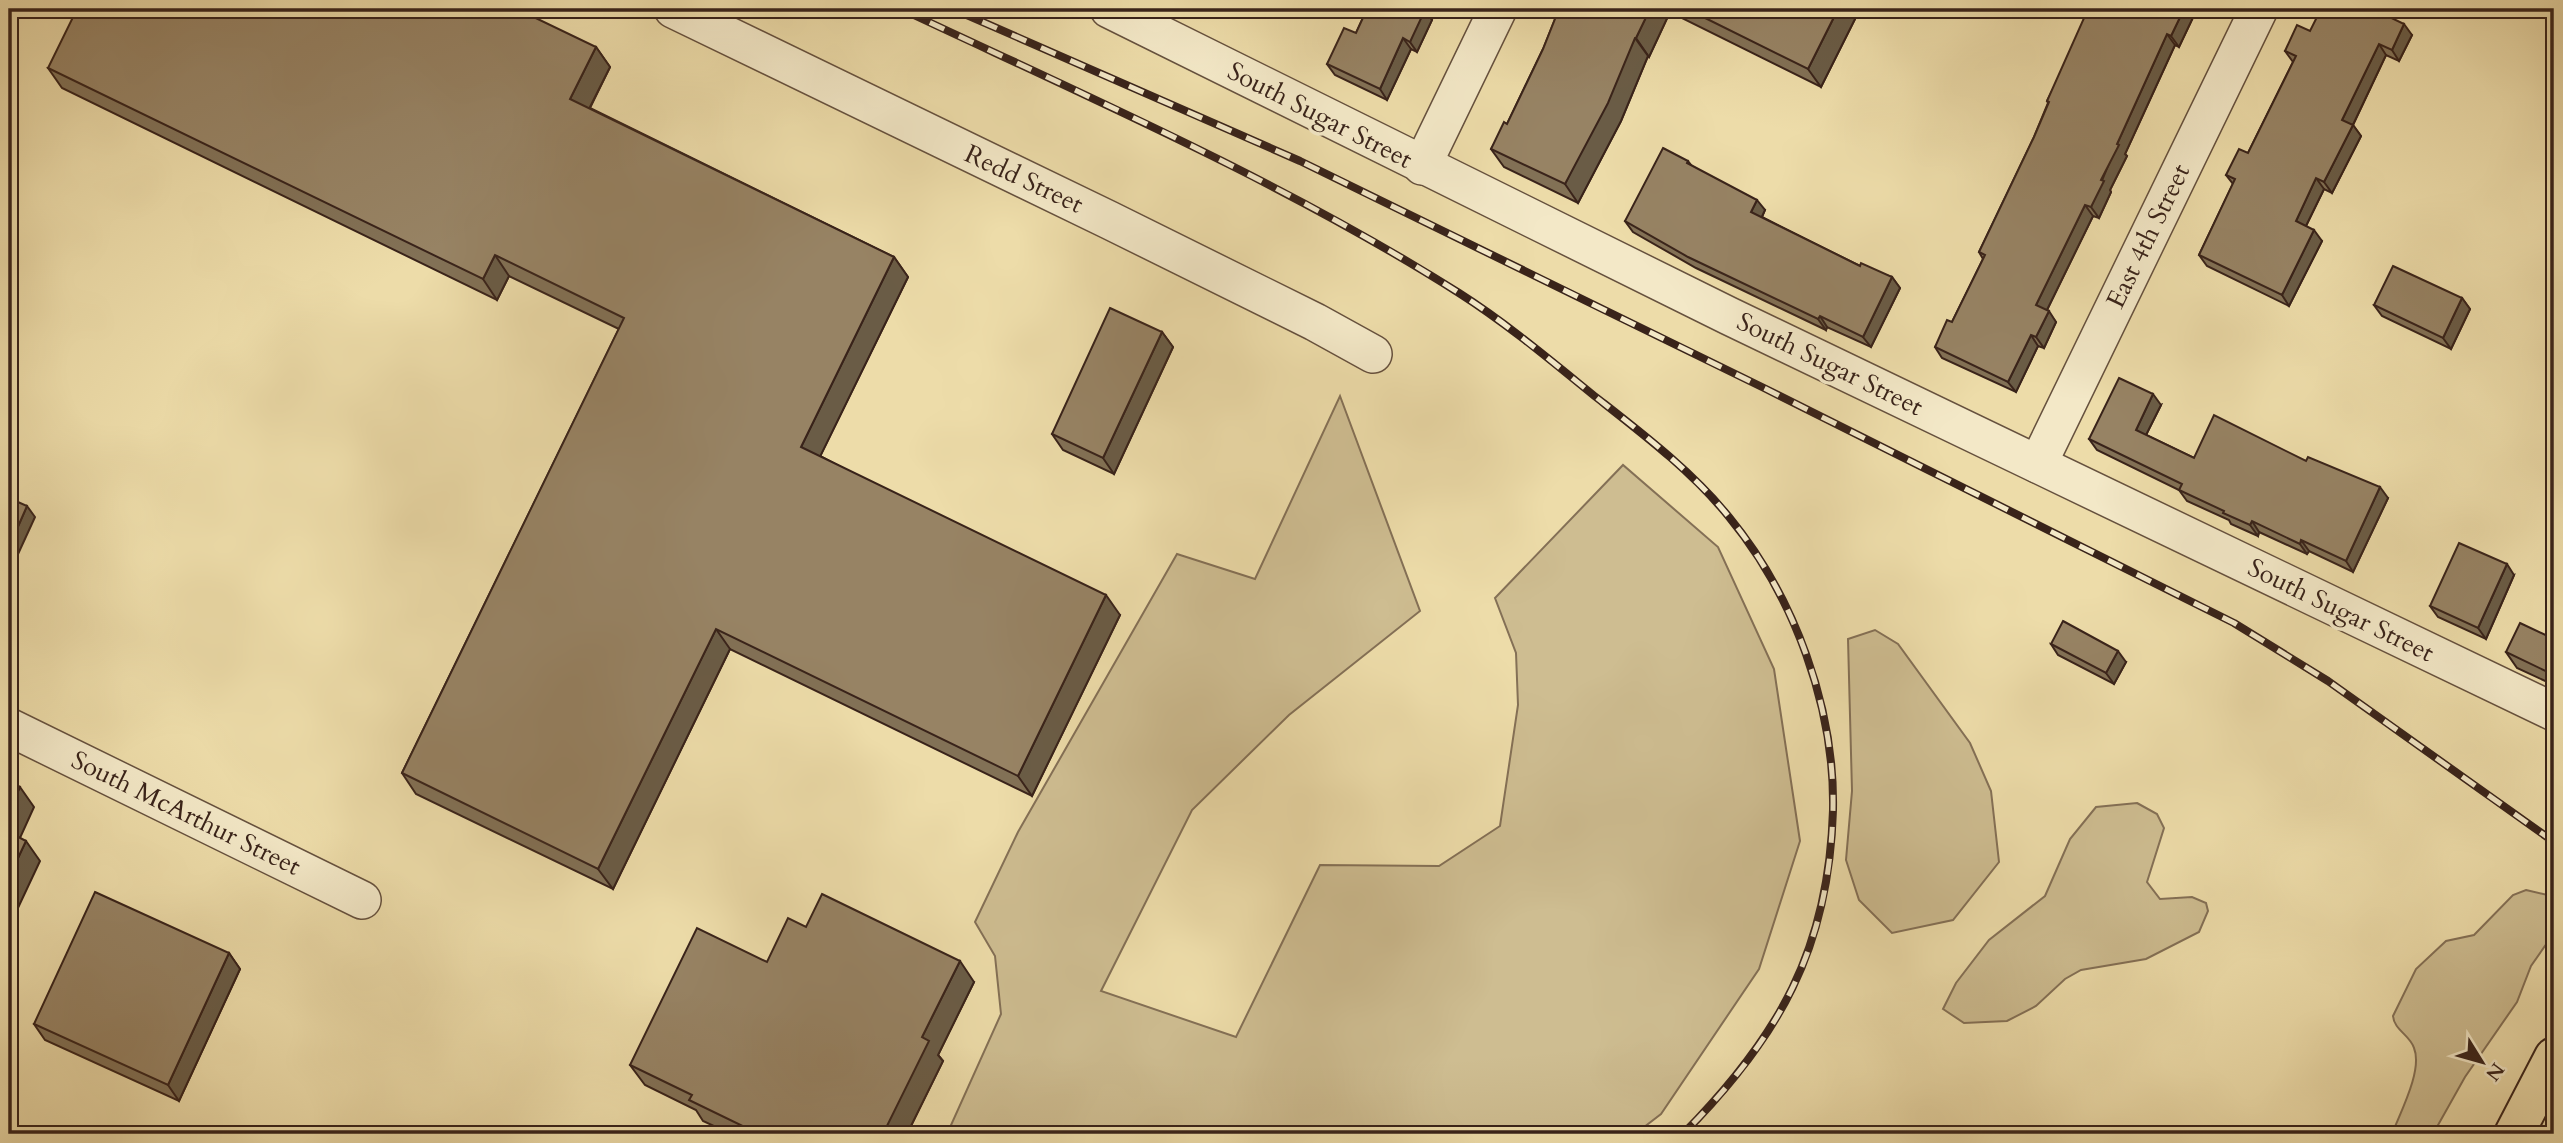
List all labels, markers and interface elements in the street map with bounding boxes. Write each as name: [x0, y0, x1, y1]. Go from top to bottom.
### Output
street label: South Sugar Street: [1222, 53, 1418, 177]
street label: Redd Street: [959, 136, 1089, 222]
street label: East 4th Street: [2098, 158, 2198, 314]
street label: South Sugar Street: [1731, 304, 1929, 424]
street label: South Sugar Street: [2242, 550, 2440, 670]
street label: South McArthur Street: [66, 742, 306, 884]
north arrow: [2448, 1028, 2518, 1098]
text: N: [2479, 1057, 2510, 1086]

